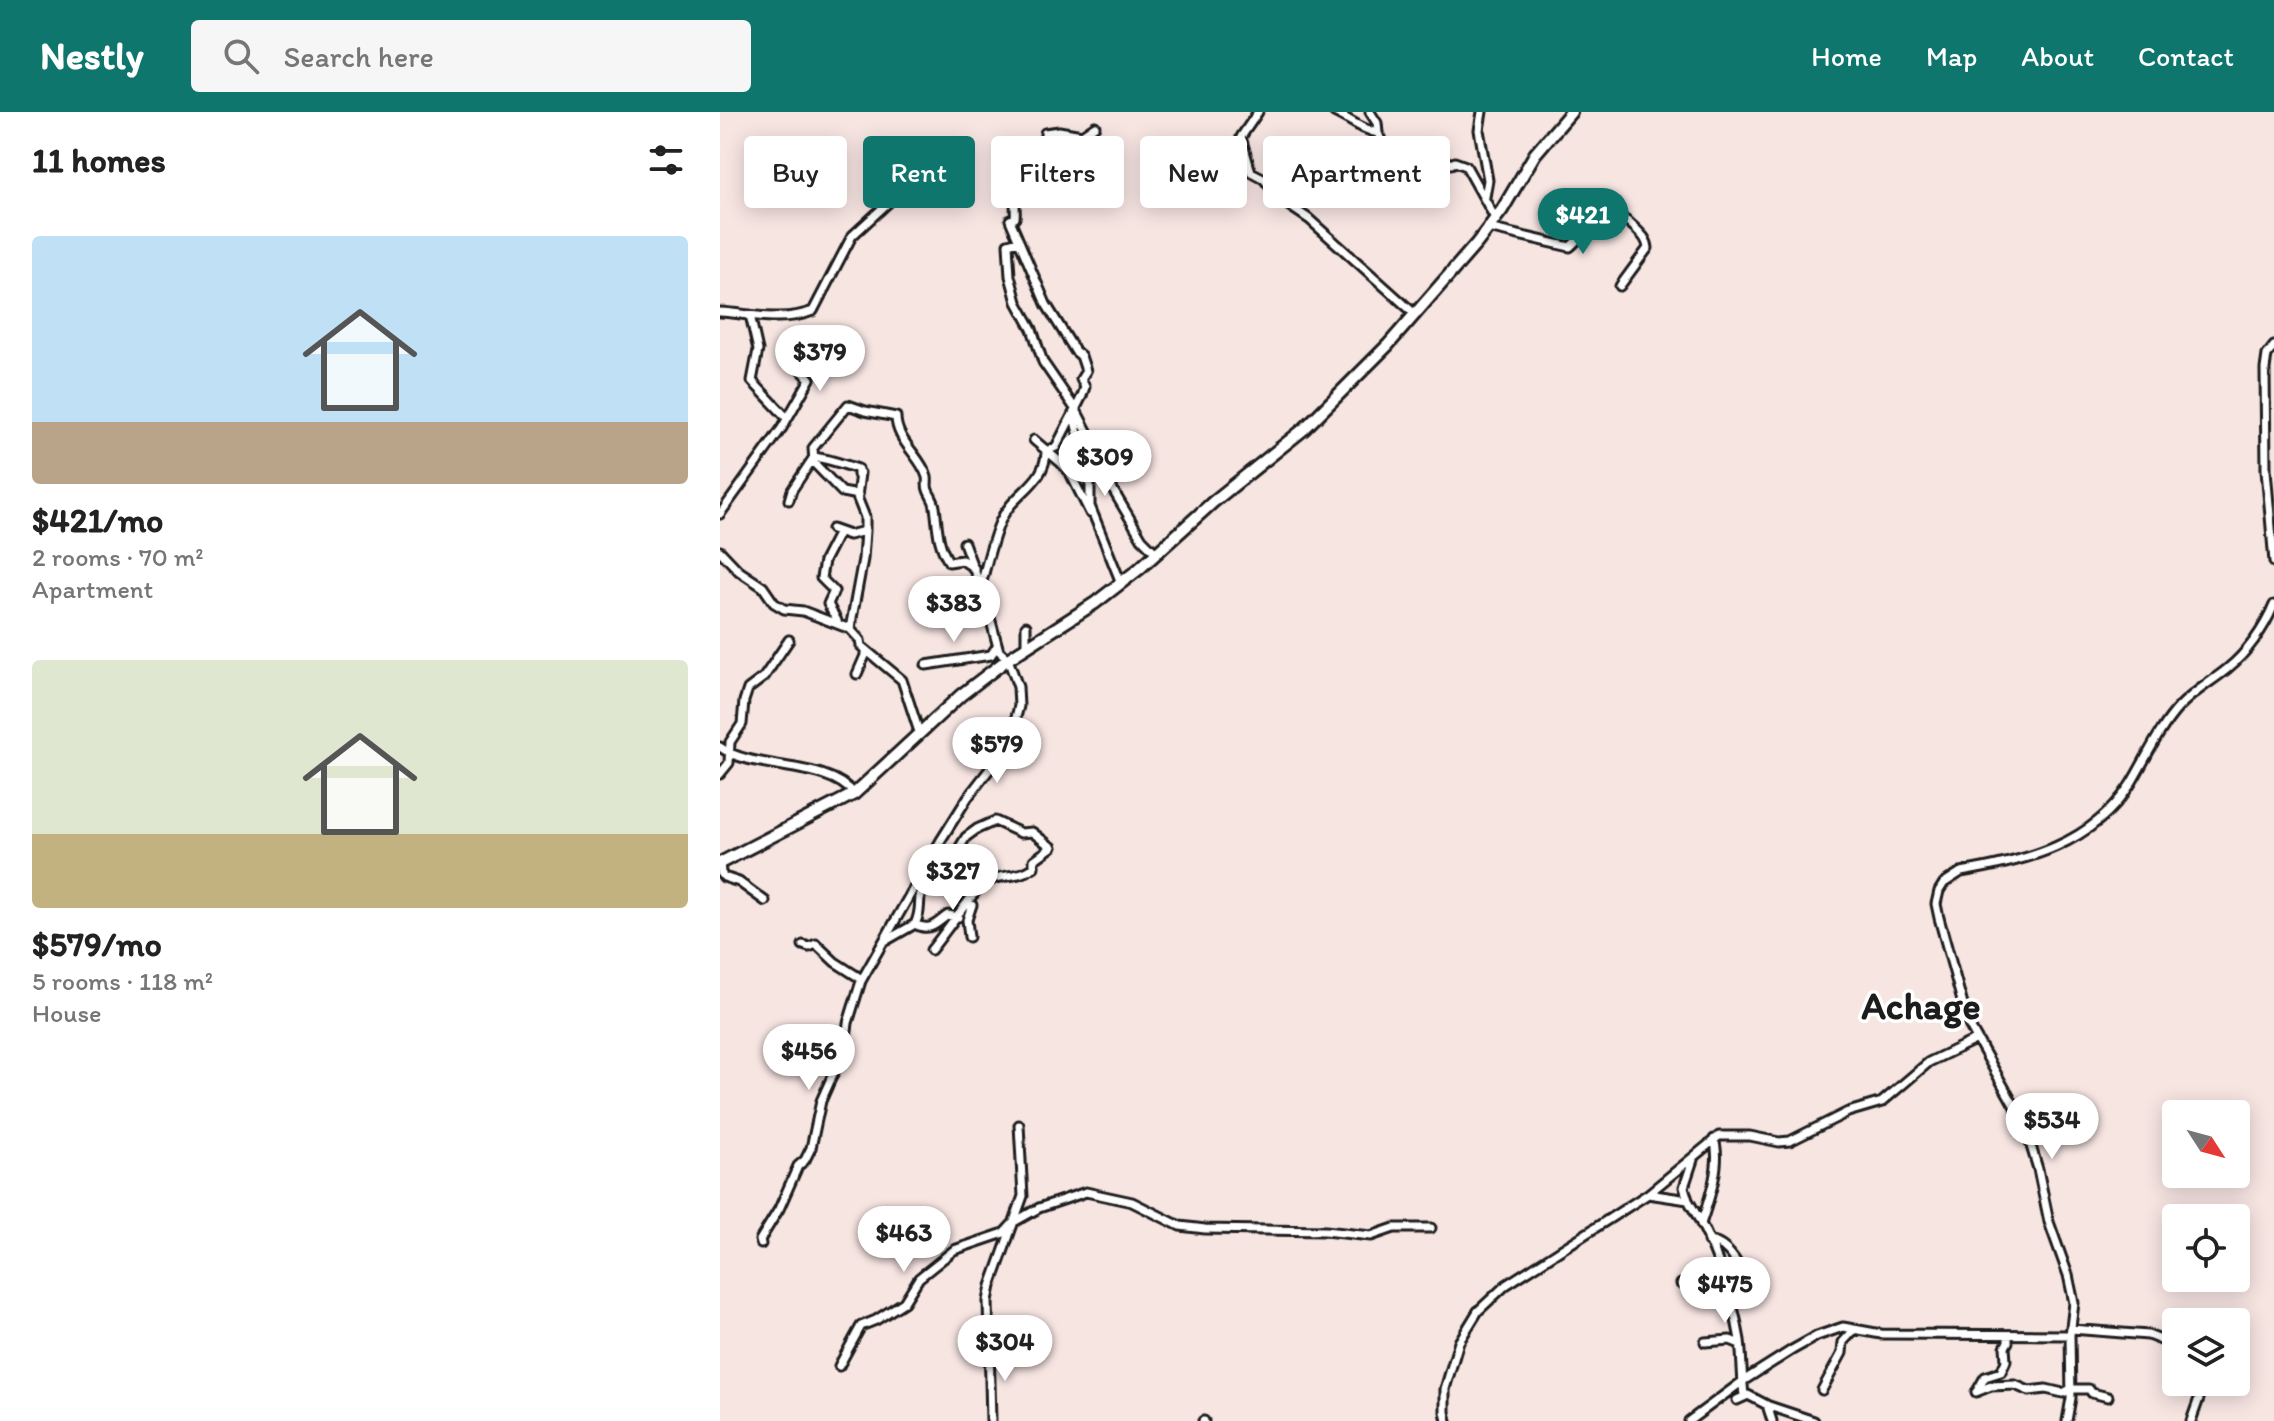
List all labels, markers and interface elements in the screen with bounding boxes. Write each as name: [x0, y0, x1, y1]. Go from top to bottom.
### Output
search box: [191, 20, 751, 92]
text: Nestly: [40, 33, 143, 79]
icon: search: [219, 34, 263, 78]
text: Search here: [283, 38, 434, 75]
text: Home: [1811, 39, 1882, 73]
text: Map: [1926, 39, 1977, 73]
text: About: [2021, 39, 2094, 73]
text: Contact: [2138, 39, 2234, 73]
chip: Buy: [744, 136, 847, 208]
chip: Rent: [863, 136, 975, 208]
chip: Filters: [991, 136, 1124, 208]
chip: New: [1140, 136, 1247, 208]
chip: Apartment: [1263, 136, 1450, 208]
icon: filters: [644, 138, 688, 182]
text: 11 homes: [32, 140, 166, 181]
pin: $421: [1536, 188, 1630, 256]
text: $421: [1556, 198, 1610, 230]
icon: home: [288, 288, 432, 432]
pin: $379: [773, 325, 867, 393]
text: $379: [793, 335, 847, 367]
pin: $309: [1058, 430, 1152, 498]
text: $309: [1077, 440, 1133, 472]
text: $421/mo: [32, 500, 163, 541]
text: 2 rooms · 70 m²: [32, 541, 204, 573]
text: Apartment: [32, 573, 153, 605]
pin: $383: [907, 576, 1001, 644]
text: $383: [926, 586, 982, 618]
icon: home: [288, 712, 432, 856]
pin: $579: [950, 717, 1044, 785]
text: $579: [970, 727, 1024, 759]
pin: $327: [906, 844, 1000, 912]
text: $327: [926, 854, 980, 886]
text: $579/mo: [32, 924, 162, 965]
text: 5 rooms · 118 m²: [32, 965, 213, 997]
district label: Achage: [1862, 983, 1980, 1029]
text: House: [32, 997, 102, 1029]
pin: $456: [762, 1024, 856, 1092]
text: $456: [781, 1034, 837, 1066]
pin: $534: [2005, 1093, 2099, 1161]
north arrow: [2162, 1100, 2250, 1188]
map controls: [2162, 1100, 2250, 1396]
text: $534: [2024, 1103, 2080, 1135]
button: locate: [2162, 1204, 2250, 1292]
pin: $463: [857, 1206, 951, 1274]
text: $463: [876, 1216, 932, 1248]
pin: $475: [1678, 1257, 1772, 1325]
text: $475: [1697, 1267, 1753, 1299]
button: layers: [2162, 1308, 2250, 1396]
pin: $304: [958, 1315, 1052, 1383]
text: $304: [976, 1325, 1035, 1357]

